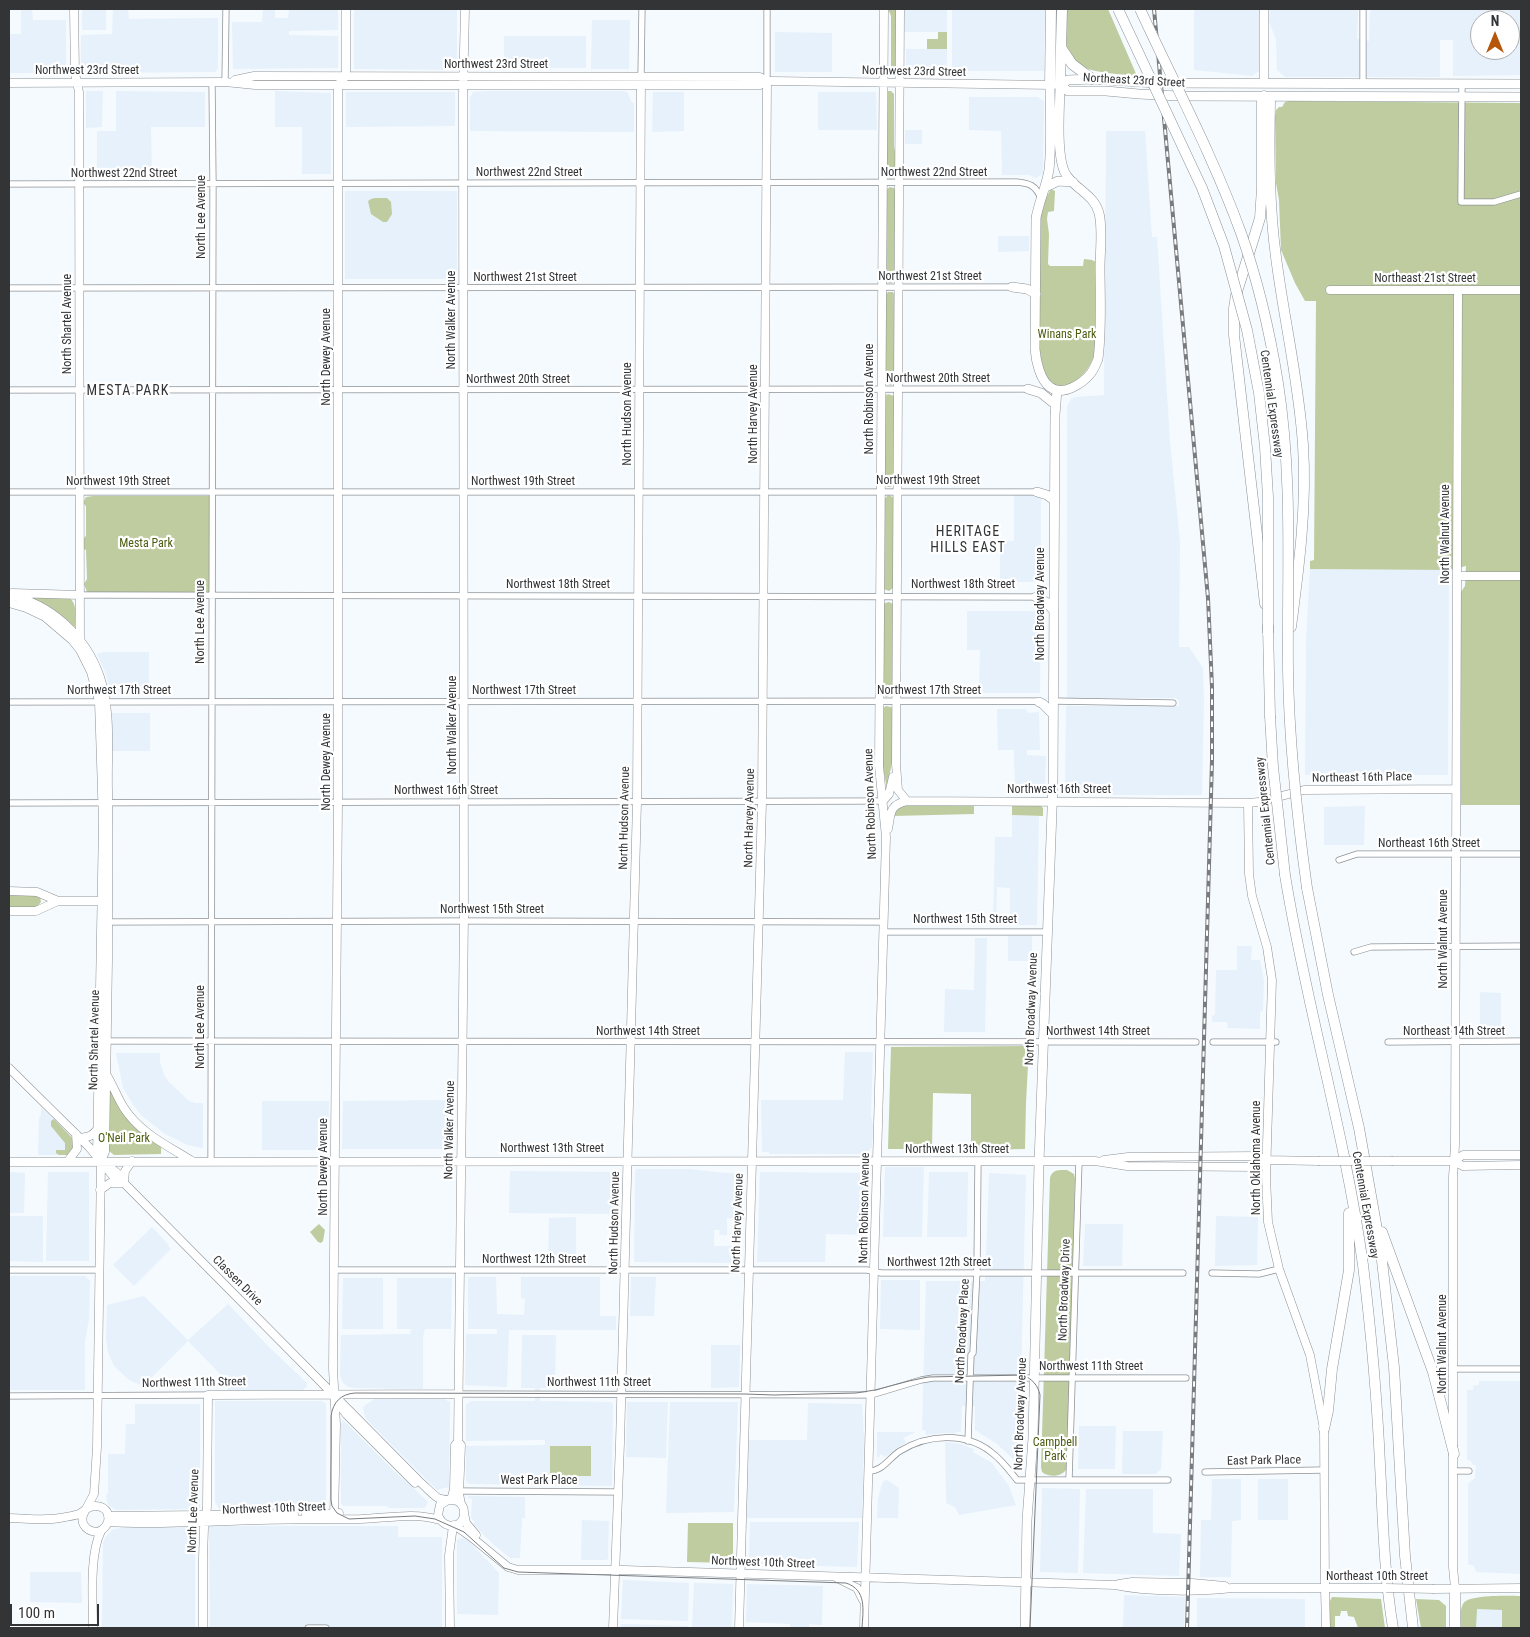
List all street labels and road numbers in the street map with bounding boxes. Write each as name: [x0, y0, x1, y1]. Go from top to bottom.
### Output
street label: Northwest 23rd Street: [444, 58, 548, 72]
street label: Northwest 23rd Street: [35, 64, 139, 78]
street label: Northwest 23rd Street: [862, 64, 966, 80]
street label: Northeast 23rd Street: [1083, 71, 1185, 91]
street label: Northwest 22nd Street: [476, 166, 582, 180]
street label: Northwest 22nd Street: [881, 166, 987, 180]
street label: Northwest 22nd Street: [71, 167, 177, 181]
street label: North Lee Avenue: [195, 175, 209, 259]
street label: Northwest 21st Street: [878, 270, 982, 284]
street label: North Walker Avenue: [445, 271, 459, 369]
street label: Northwest 21st Street: [473, 271, 577, 285]
street label: Northeast 21st Street: [1374, 272, 1476, 286]
street label: North Shartel Avenue: [61, 274, 75, 374]
street label: North Dewey Avenue: [320, 308, 334, 406]
street label: North Robinson Avenue: [863, 344, 877, 454]
street label: Centennial Expressway: [1256, 349, 1286, 459]
street label: North Hudson Avenue: [621, 362, 635, 466]
street label: North Harvey Avenue: [747, 364, 761, 464]
street label: Northwest 20th Street: [886, 372, 990, 386]
street label: Northwest 20th Street: [466, 373, 570, 387]
street label: Northwest 19th Street: [876, 474, 980, 488]
street label: Northwest 19th Street: [66, 475, 170, 489]
street label: Northwest 19th Street: [471, 475, 575, 489]
street label: North Walnut Avenue: [1439, 484, 1453, 584]
street label: North Broadway Avenue: [1034, 547, 1048, 661]
street label: Northwest 18th Street: [506, 578, 610, 592]
street label: Northwest 18th Street: [911, 578, 1015, 592]
street label: North Lee Avenue: [194, 580, 208, 664]
street label: North Walker Avenue: [446, 676, 460, 774]
street label: Northwest 17th Street: [67, 684, 171, 698]
street label: Northwest 17th Street: [472, 684, 576, 698]
street label: Northwest 17th Street: [877, 684, 981, 698]
street label: North Dewey Avenue: [320, 713, 334, 811]
street label: North Robinson Avenue: [862, 748, 880, 860]
street label: Centennial Expressway: [1253, 756, 1279, 866]
street label: North Hudson Avenue: [617, 766, 633, 870]
street label: North Harvey Avenue: [742, 768, 758, 868]
street label: Northeast 16th Place: [1312, 770, 1412, 786]
street label: Northwest 16th Street: [1007, 783, 1111, 797]
street label: Northwest 16th Street: [394, 784, 498, 798]
street label: Northeast 16th Street: [1378, 837, 1480, 851]
street label: North Walnut Avenue: [1437, 889, 1451, 989]
street label: Northwest 15th Street: [440, 903, 544, 917]
street label: Northwest 15th Street: [913, 913, 1017, 927]
street label: North Broadway Avenue: [1023, 952, 1041, 1066]
street label: North Lee Avenue: [194, 985, 208, 1069]
street label: North Shartel Avenue: [87, 990, 103, 1090]
street label: Northwest 14th Street: [596, 1025, 700, 1039]
street label: Northwest 14th Street: [1046, 1025, 1150, 1039]
street label: Northeast 14th Street: [1403, 1025, 1505, 1039]
street label: North Walker Avenue: [442, 1080, 458, 1180]
street label: North Oklahoma Avenue: [1250, 1101, 1264, 1215]
street label: North Dewey Avenue: [317, 1118, 331, 1216]
street label: Northwest 13th Street: [500, 1142, 604, 1156]
street label: Northwest 13th Street: [905, 1143, 1009, 1157]
street label: Centennial Expressway: [1348, 1150, 1382, 1260]
street label: North Robinson Avenue: [857, 1152, 873, 1264]
street label: North Hudson Avenue: [607, 1171, 623, 1275]
street label: North Harvey Avenue: [729, 1173, 747, 1273]
street label: North Broadway Drive: [1056, 1239, 1074, 1341]
street label: Classen Drive: [209, 1253, 265, 1309]
street label: Northwest 12th Street: [482, 1253, 586, 1267]
street label: Northwest 12th Street: [887, 1256, 991, 1270]
street label: North Broadway Place: [953, 1278, 973, 1384]
street label: North Walnut Avenue: [1436, 1294, 1450, 1394]
street label: North Broadway Avenue: [1012, 1357, 1030, 1471]
street label: Northwest 11th Street: [1039, 1360, 1143, 1374]
street label: Northwest 11th Street: [142, 1375, 246, 1391]
street label: Northwest 11th Street: [547, 1376, 651, 1390]
street label: East Park Place: [1227, 1453, 1301, 1469]
street label: North Lee Avenue: [185, 1469, 203, 1553]
street label: West Park Place: [501, 1474, 577, 1488]
street label: Northwest 10th Street: [222, 1500, 326, 1518]
street label: Northwest 10th Street: [711, 1554, 815, 1572]
street label: Northeast 10th Street: [1326, 1570, 1428, 1584]

